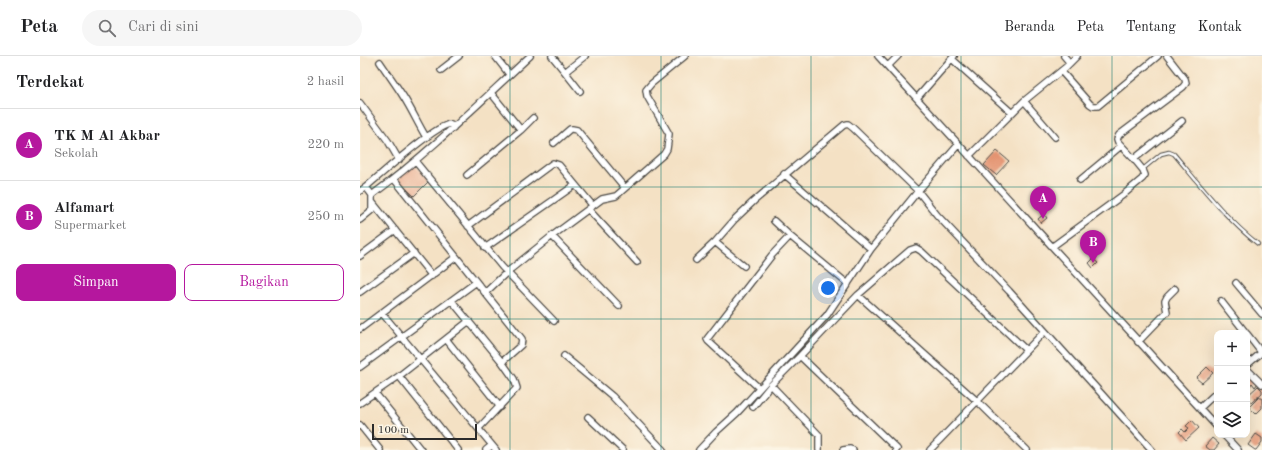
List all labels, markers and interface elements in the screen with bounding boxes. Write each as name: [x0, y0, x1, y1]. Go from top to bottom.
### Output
search box: [82, 10, 362, 46]
icon: search: [96, 17, 118, 39]
text: Peta: [20, 18, 58, 37]
text: Cari di sini: [128, 20, 199, 35]
text: Beranda: [1004, 20, 1055, 34]
text: Peta: [1077, 20, 1104, 34]
text: Tentang: [1126, 20, 1176, 34]
text: Kontak: [1198, 20, 1242, 34]
text: Terdekat: [16, 74, 84, 91]
text: 2 hasil: [307, 75, 344, 88]
text: TK M Al Akbar: [54, 129, 160, 144]
text: A: [24, 138, 34, 151]
text: 220 m: [307, 138, 344, 151]
text: Sekolah: [54, 147, 98, 160]
pin: A: [1030, 186, 1056, 219]
text: Alfamart: [54, 201, 114, 216]
text: B: [24, 210, 34, 223]
text: 250 m: [307, 210, 344, 223]
text: Supermarket: [54, 219, 126, 232]
pin: B: [1080, 230, 1106, 263]
button: Simpan: [16, 264, 176, 301]
button: Bagikan: [184, 264, 344, 301]
your location: [818, 278, 838, 298]
map controls: [1214, 330, 1250, 438]
button: +: [1214, 330, 1250, 366]
button: −: [1214, 366, 1250, 402]
button: layers: [1214, 402, 1250, 438]
scale bar: [372, 422, 477, 441]
text: 100 m: [378, 425, 409, 436]

